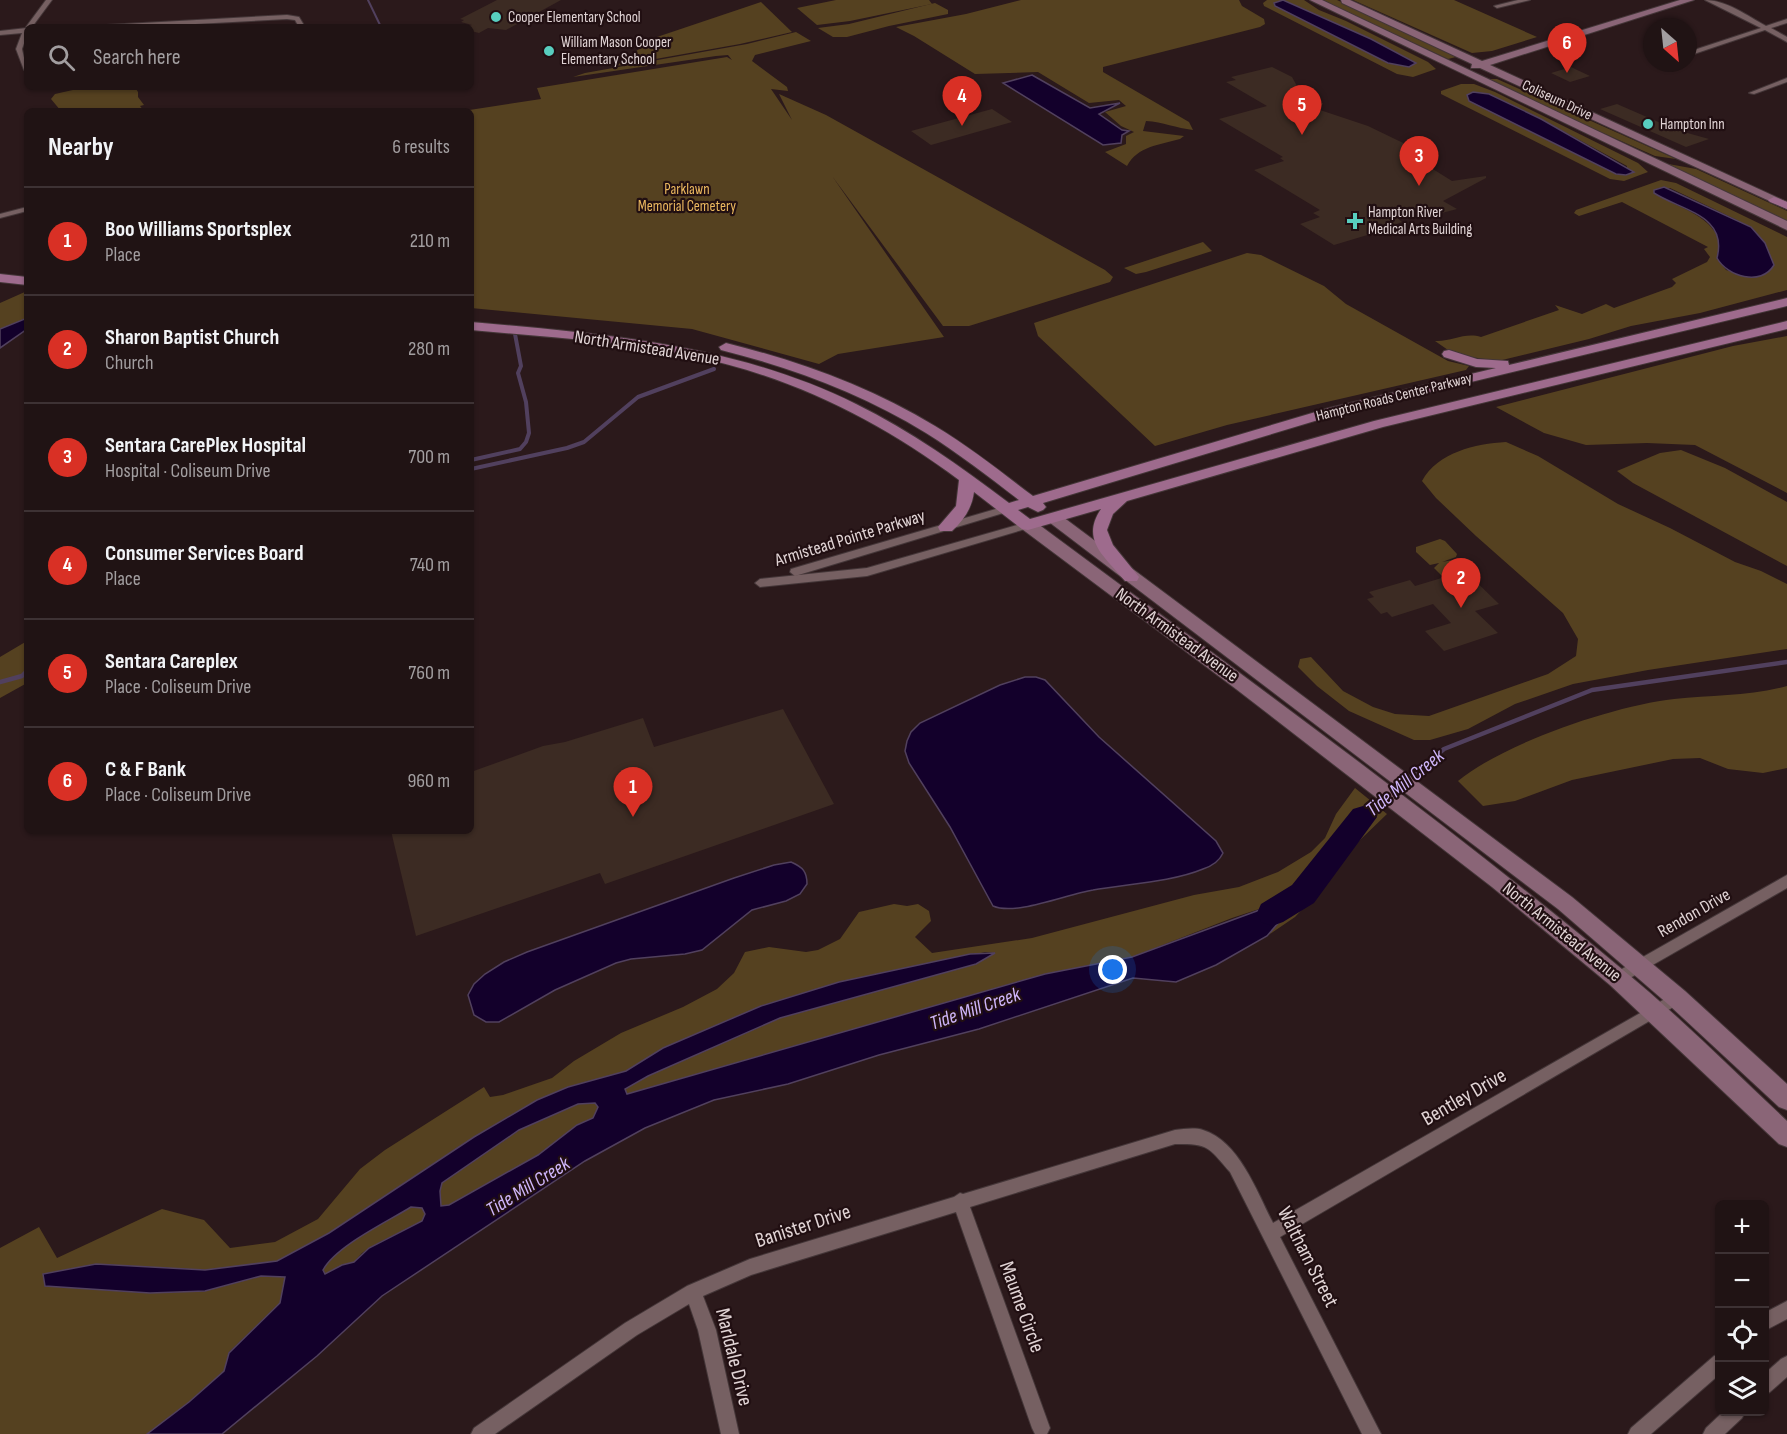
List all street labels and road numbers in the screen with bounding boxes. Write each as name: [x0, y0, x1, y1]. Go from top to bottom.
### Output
street label: Coliseum Drive: [1519, 76, 1595, 124]
street label: North Armistead Avenue: [573, 326, 721, 370]
street label: Hampton Roads Center Parkway: [1314, 368, 1474, 426]
street label: Armistead Pointe Parkway: [771, 505, 928, 571]
street label: North Armistead Avenue: [1112, 583, 1242, 687]
street label: North Armistead Avenue: [1498, 878, 1626, 986]
street label: Rendon Drive: [1654, 884, 1734, 942]
street label: Bentley Drive: [1417, 1063, 1511, 1131]
street label: Banister Drive: [752, 1199, 854, 1253]
street label: Waltham Street: [1272, 1202, 1344, 1312]
street label: Maume Circle: [994, 1258, 1050, 1356]
street label: Marldale Drive: [710, 1306, 758, 1408]

